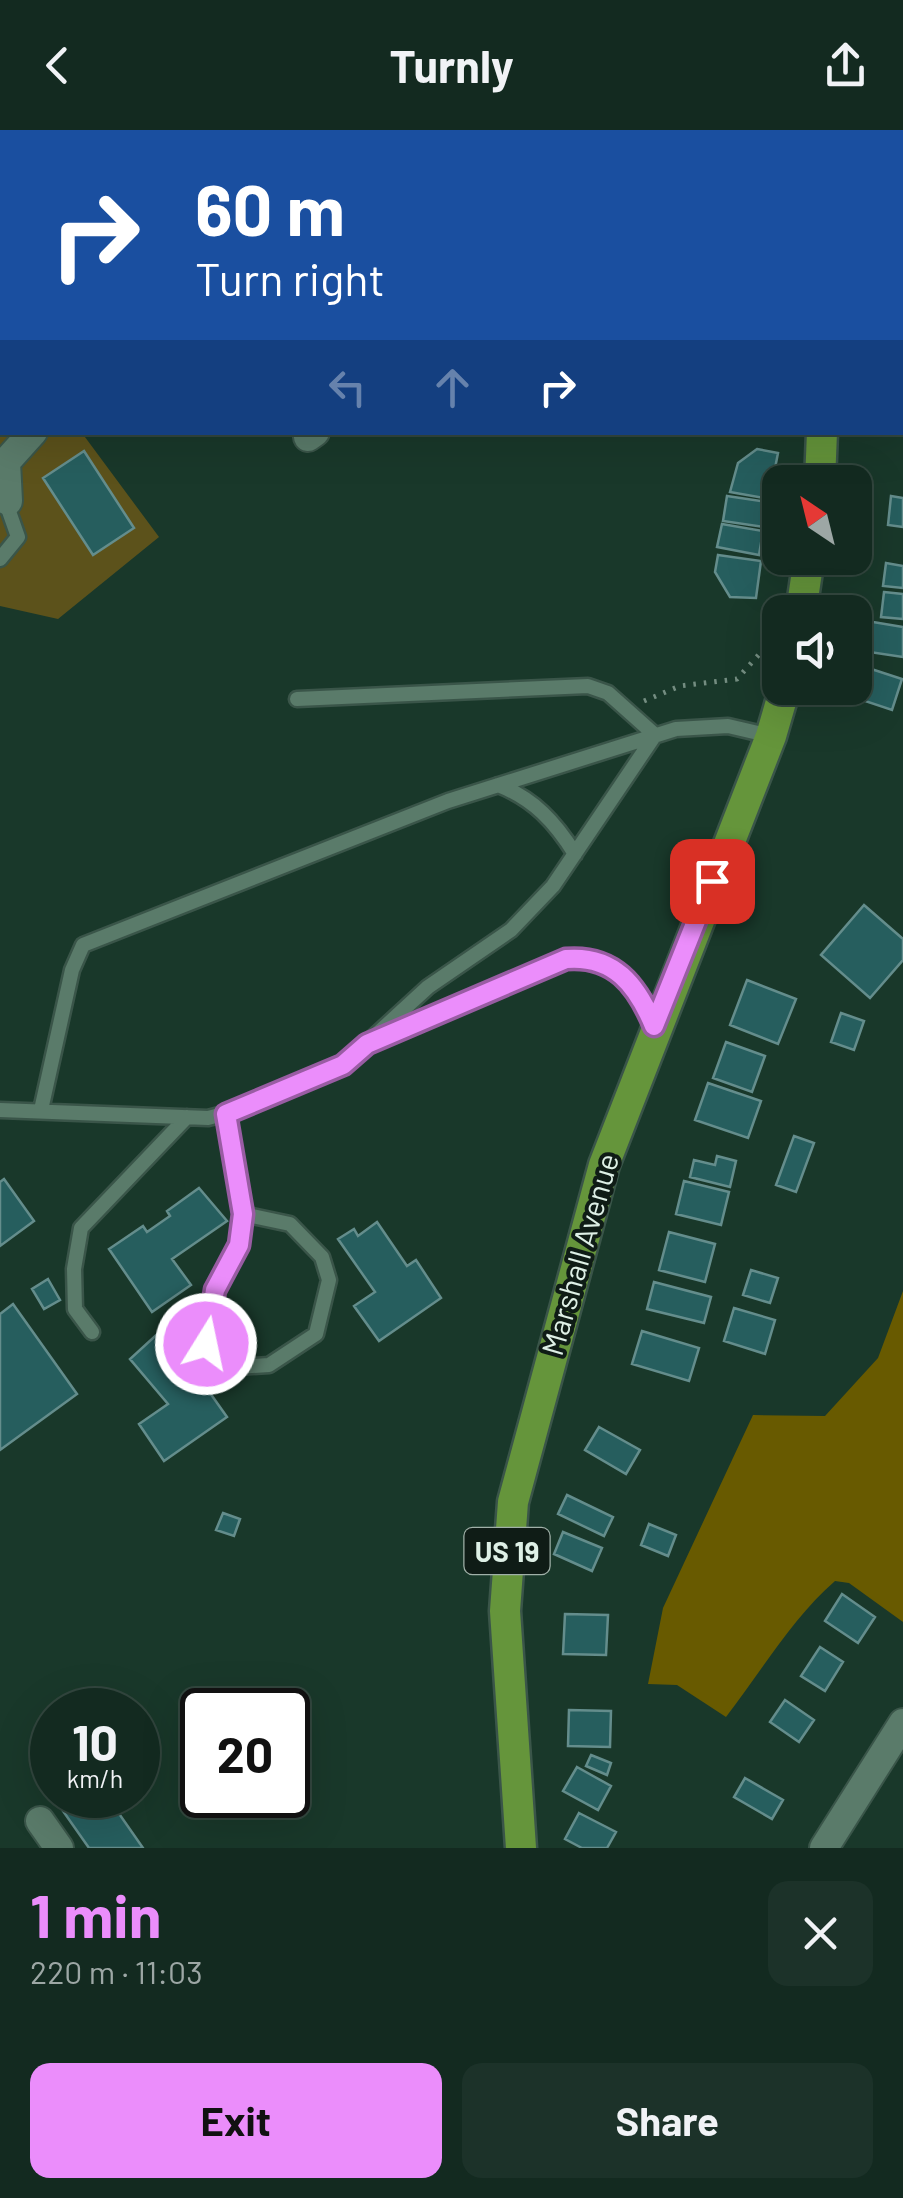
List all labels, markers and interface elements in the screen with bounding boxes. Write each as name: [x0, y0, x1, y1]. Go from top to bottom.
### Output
icon: back: [30, 38, 85, 93]
text: Turnly: [389, 38, 514, 92]
icon: share: [818, 38, 873, 93]
text: 60 m: [195, 166, 345, 250]
icon: right: [30, 170, 160, 300]
text: Turn right: [195, 251, 385, 305]
icon: left: [320, 360, 375, 415]
icon: ahead: [425, 360, 480, 415]
icon: right: [530, 360, 585, 415]
north arrow: [762, 465, 872, 575]
map controls: [762, 465, 872, 705]
button: sound: [762, 595, 872, 705]
pin: [670, 839, 755, 924]
icon: arrive: [685, 854, 740, 909]
street label: Marshall Avenue: [533, 1149, 625, 1359]
position arrow: [154, 1292, 258, 1396]
road number: US 19: [464, 1528, 550, 1574]
speed limit sign: 20: [180, 1688, 310, 1818]
text: 10: [72, 1711, 118, 1771]
text: km/h: [67, 1763, 123, 1793]
text: 1 min: [30, 1878, 161, 1950]
button: close: [768, 1881, 873, 1986]
text: 220 m · 11:03: [30, 1952, 203, 1990]
button: Exit: [30, 2063, 442, 2178]
button: Share: [462, 2063, 873, 2178]

